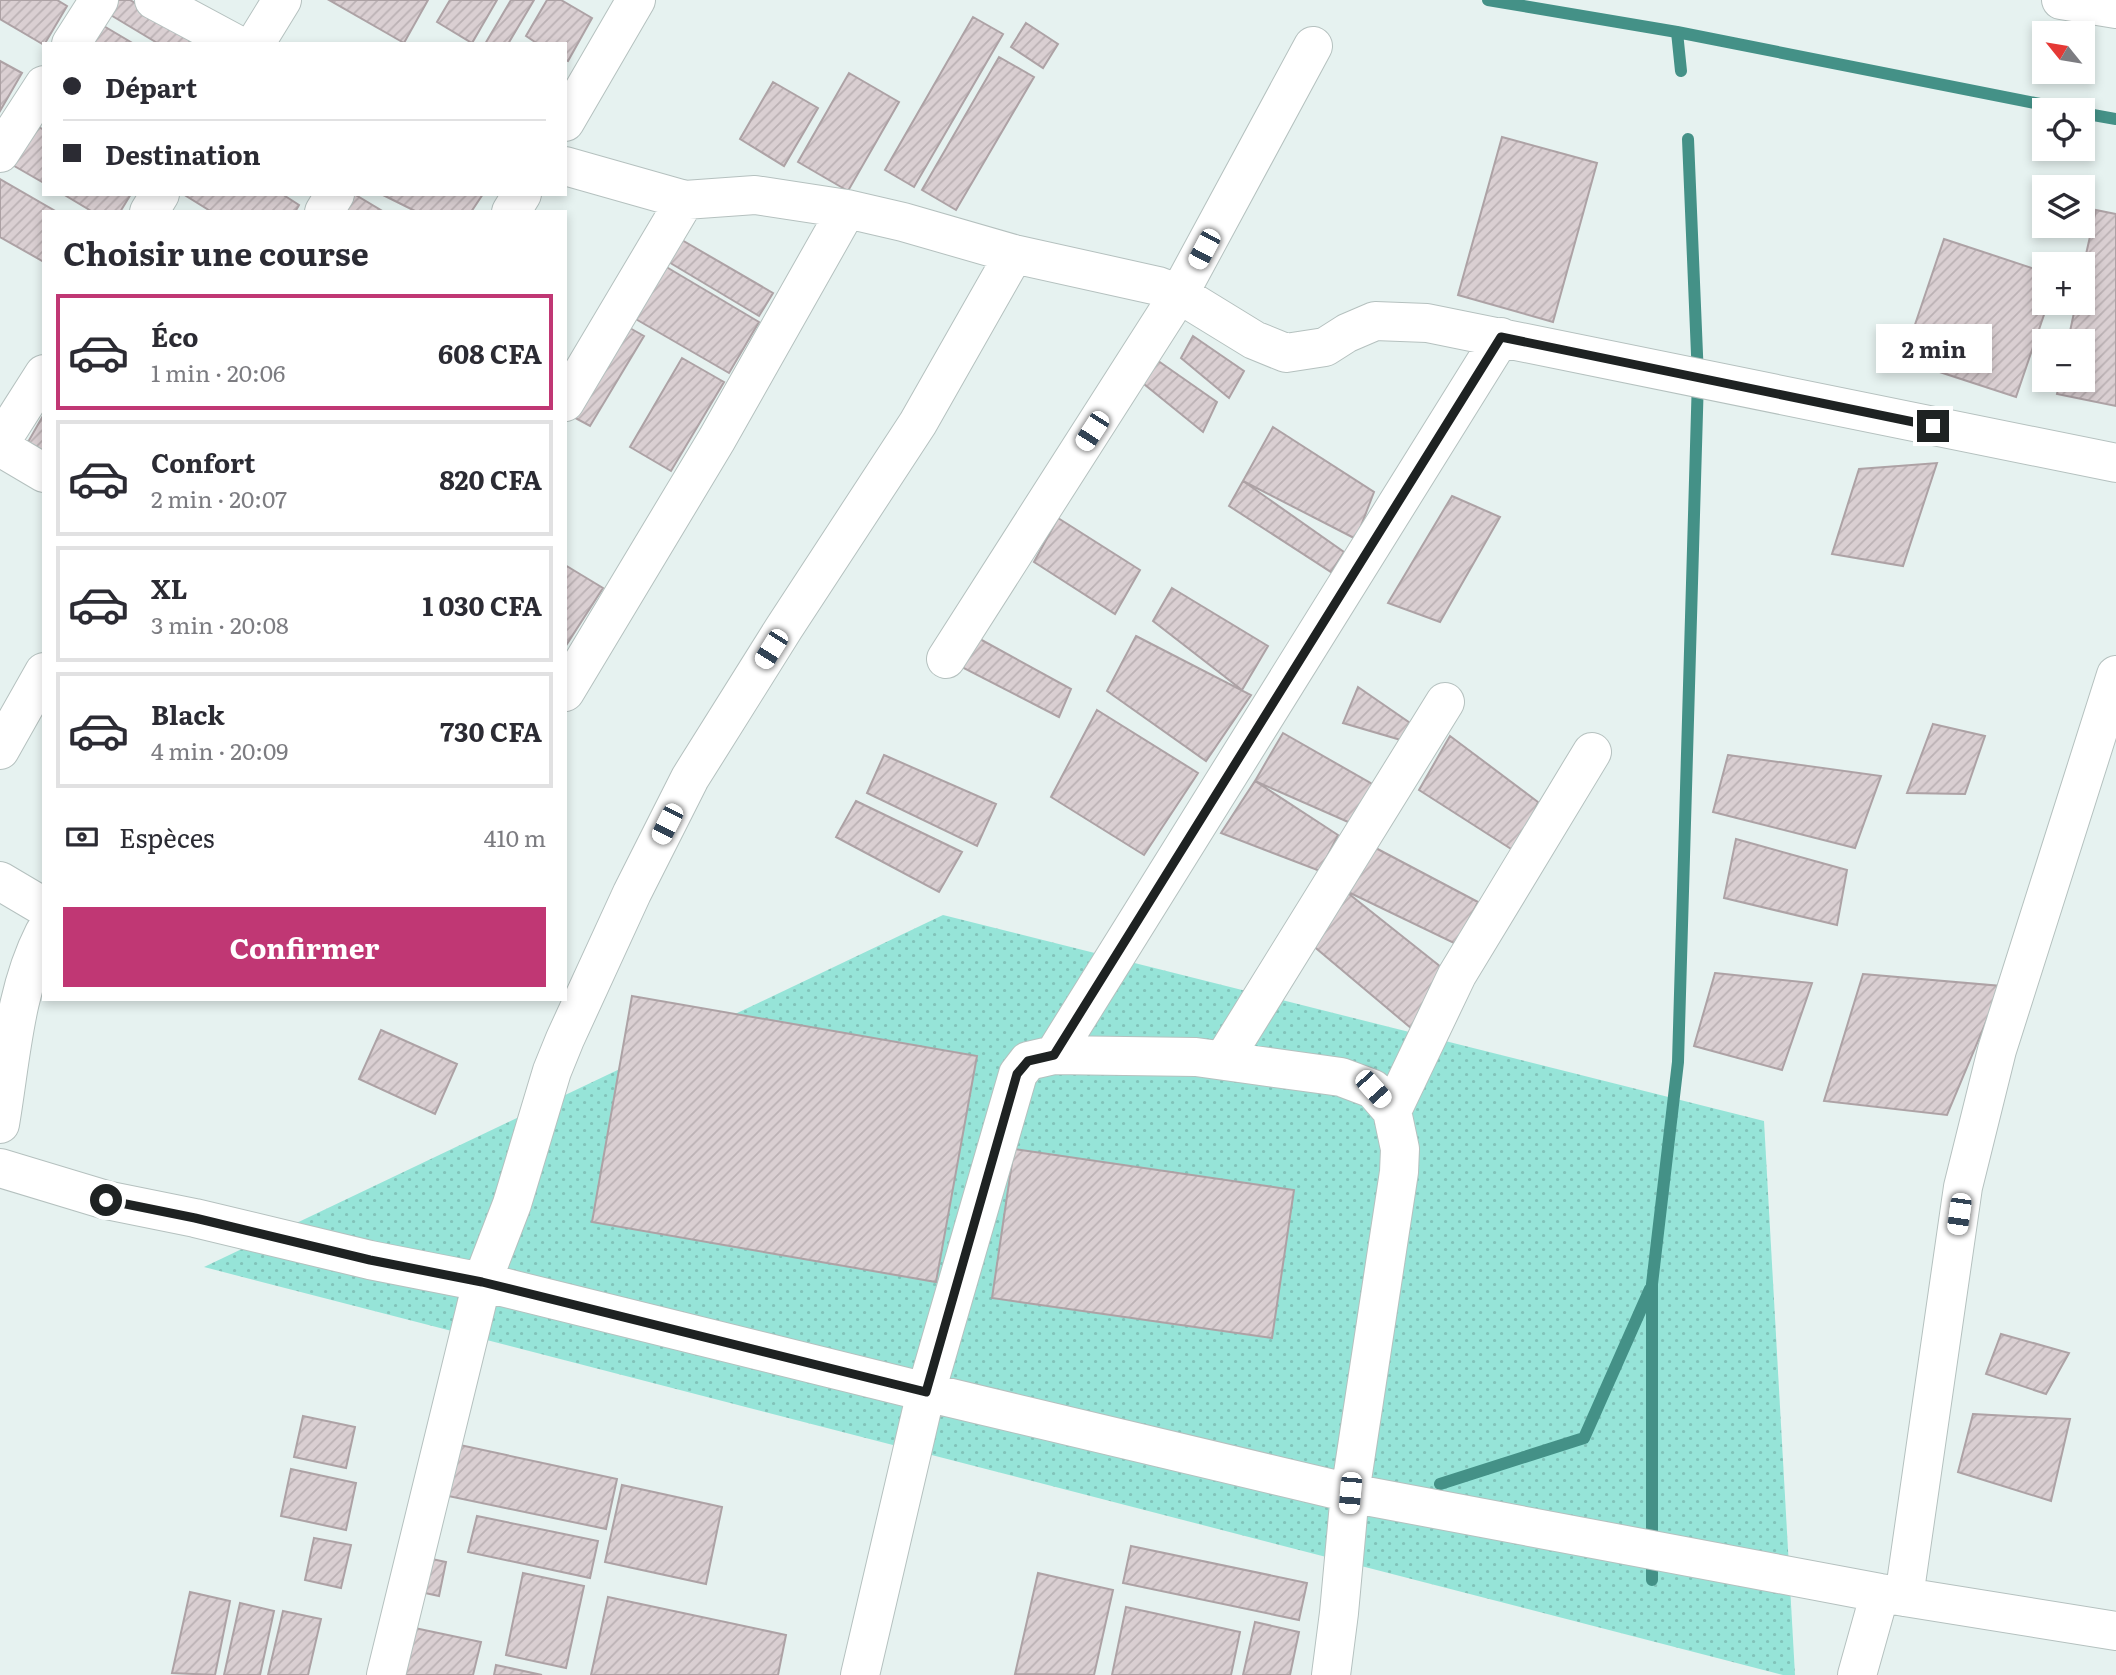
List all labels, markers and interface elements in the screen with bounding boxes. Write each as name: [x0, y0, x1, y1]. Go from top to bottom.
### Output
north arrow: [2032, 21, 2095, 84]
map controls: [2032, 21, 2095, 392]
text: Départ: [105, 67, 197, 106]
button: locate: [2032, 98, 2095, 161]
text: Destination: [105, 134, 261, 173]
button: layers: [2032, 175, 2095, 238]
car: [1185, 226, 1224, 272]
text: Choisir une course: [63, 228, 369, 276]
button: +: [2032, 252, 2095, 315]
text: Éco: [151, 316, 199, 355]
icon: car: [67, 321, 130, 384]
callout: 2 min: [1875, 324, 1991, 374]
button: −: [2032, 329, 2095, 392]
text: 2 min: [1902, 331, 1966, 365]
text: 608 CFA: [438, 333, 542, 372]
text: 1 min · 20:06: [151, 355, 285, 389]
car: [1072, 408, 1113, 454]
route end: [1917, 410, 1949, 442]
text: Confort: [151, 442, 255, 481]
icon: car: [67, 447, 130, 510]
text: 820 CFA: [439, 459, 542, 498]
text: 2 min · 20:07: [151, 481, 287, 515]
text: XL: [151, 568, 188, 607]
icon: car: [67, 573, 130, 636]
text: 1 030 CFA: [422, 585, 542, 624]
text: 3 min · 20:08: [151, 607, 289, 641]
car: [751, 626, 792, 672]
text: Black: [151, 694, 225, 733]
icon: car: [67, 699, 130, 762]
text: 730 CFA: [440, 711, 542, 750]
text: 4 min · 20:09: [151, 733, 288, 767]
car: [649, 801, 686, 847]
text: Espèces: [119, 817, 215, 856]
icon: cash: [63, 818, 101, 856]
text: 410 m: [484, 820, 546, 854]
button: Confirmer: [63, 907, 546, 987]
car: [1352, 1066, 1395, 1112]
route start: [90, 1184, 122, 1216]
car: [1946, 1192, 1973, 1236]
car: [1338, 1471, 1363, 1515]

